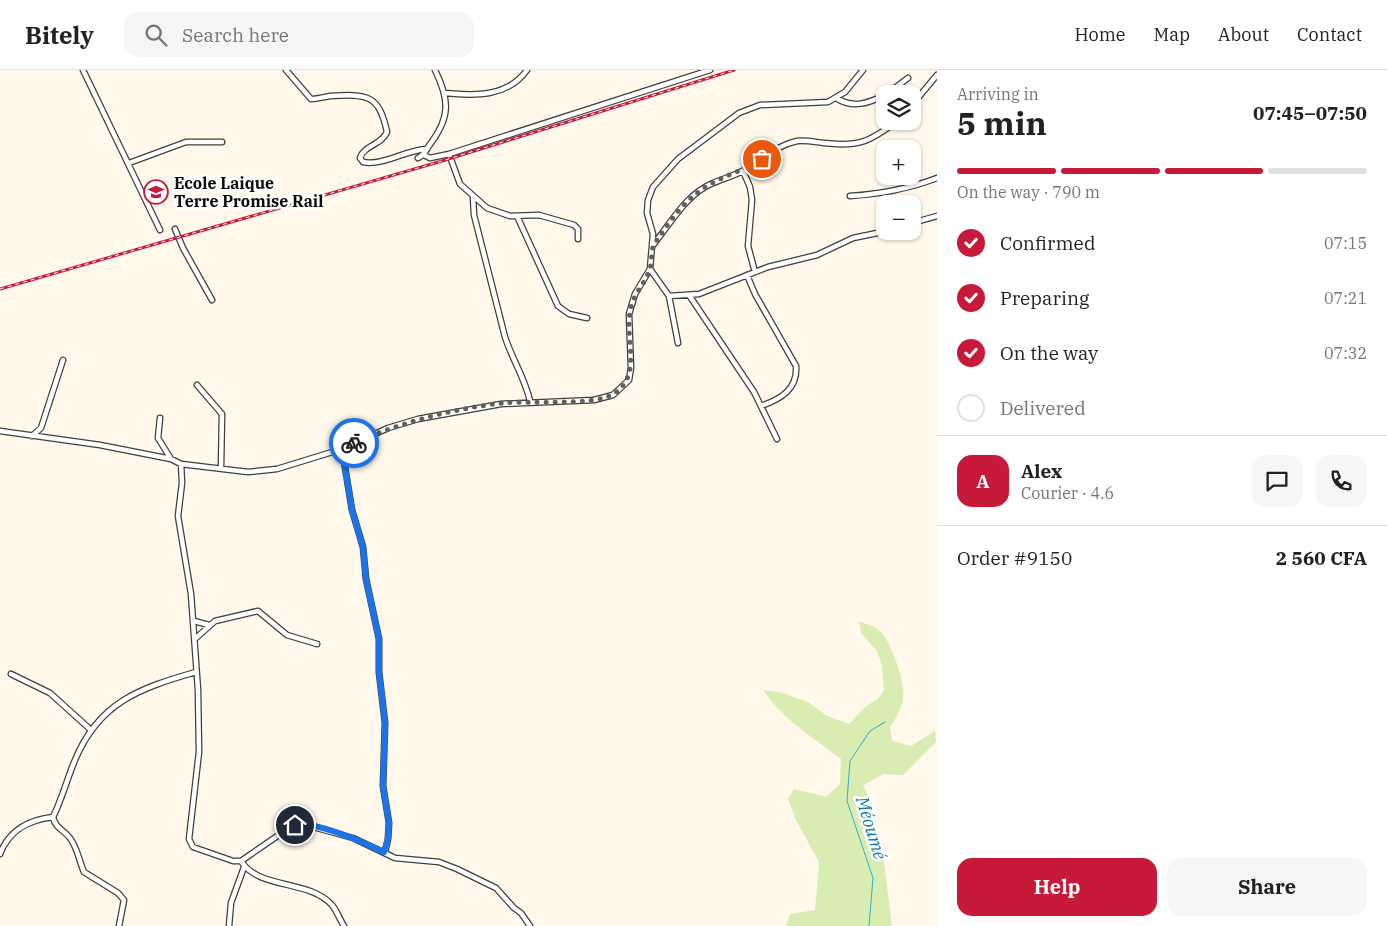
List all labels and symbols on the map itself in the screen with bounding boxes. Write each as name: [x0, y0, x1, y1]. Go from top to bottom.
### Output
pin: [741, 138, 783, 180]
place label: Ecole Laique Terre Promise Rail: [174, 173, 323, 211]
school or university icon: Ecole Laique Terre Promise Rail: [143, 179, 169, 205]
courier: [329, 418, 379, 468]
water label: Méoumé: [851, 793, 892, 863]
pin: [274, 804, 316, 846]

